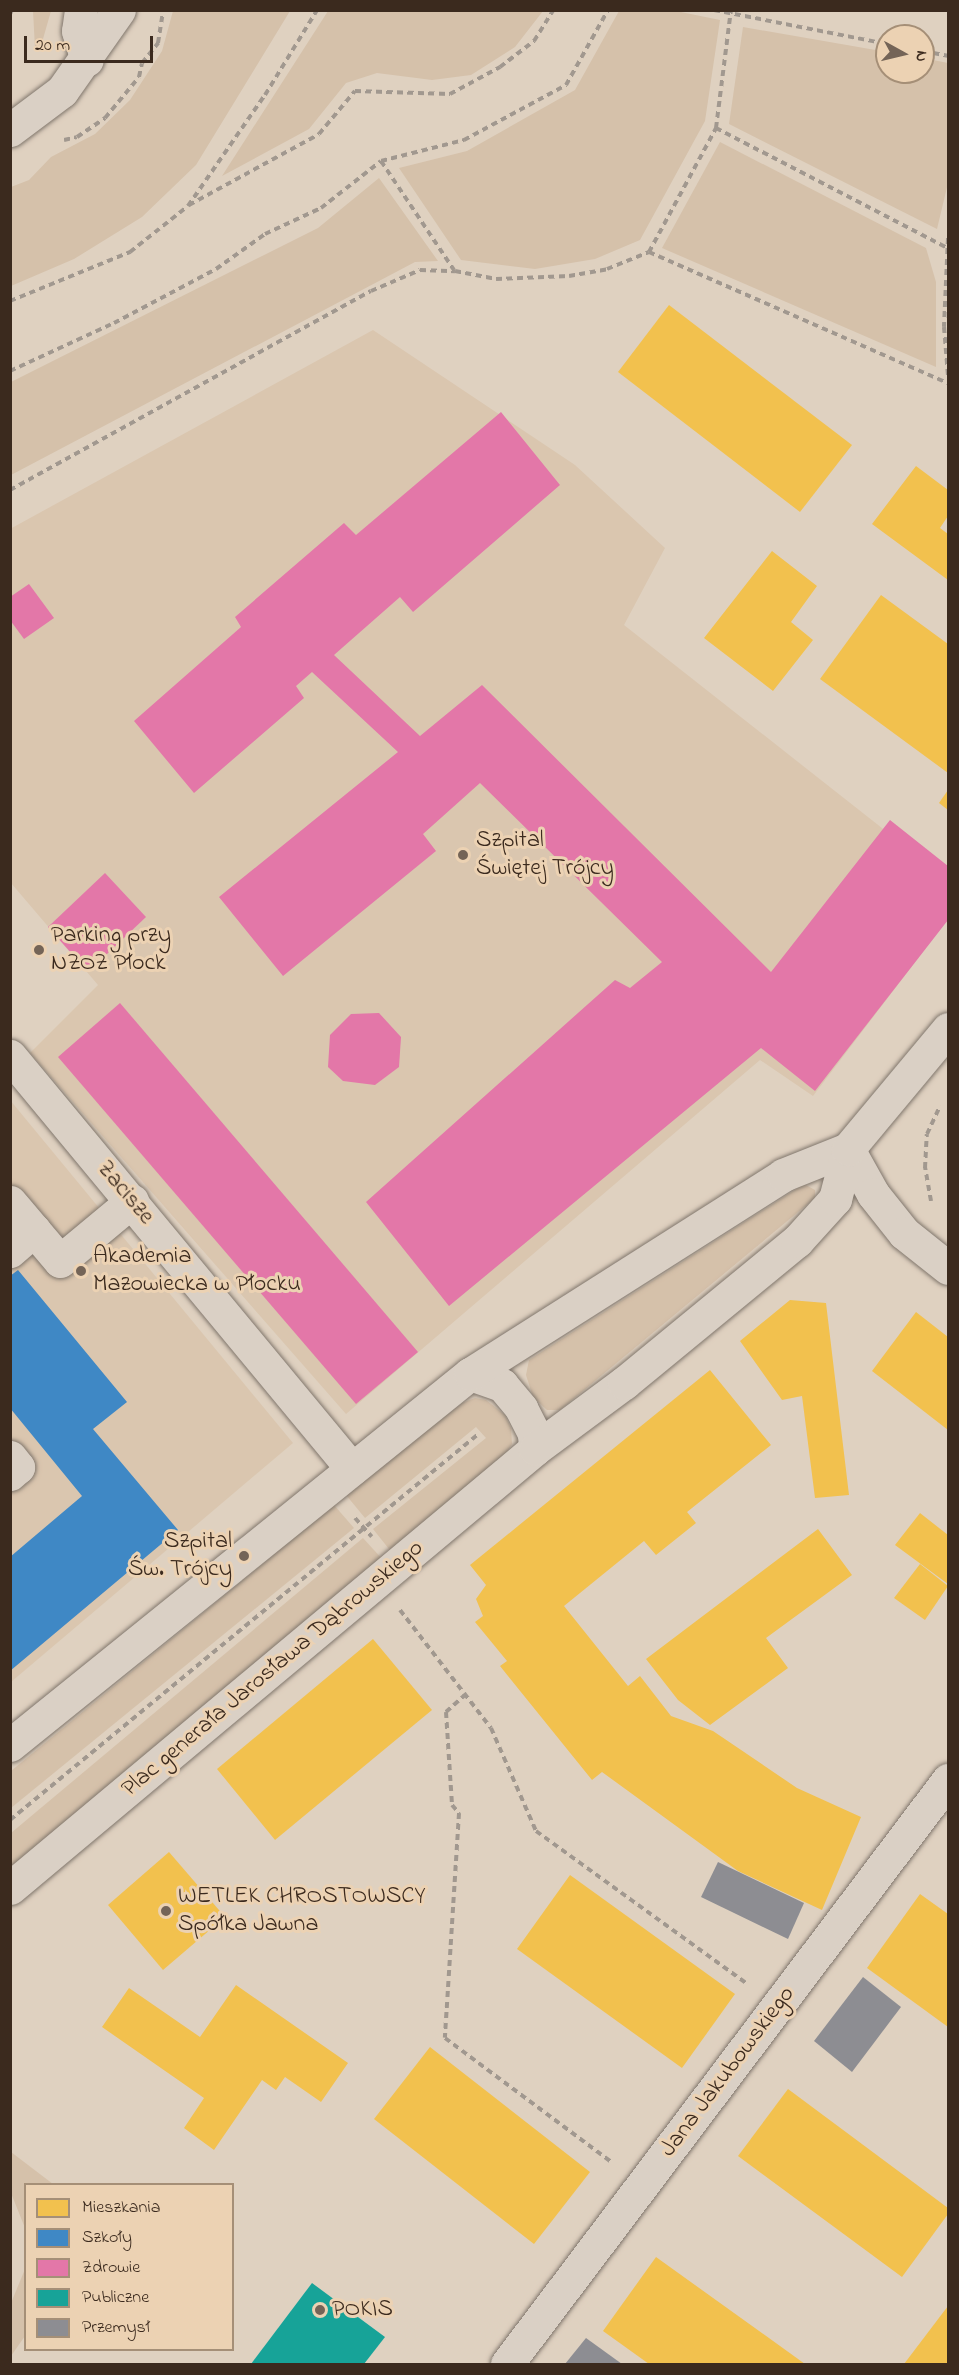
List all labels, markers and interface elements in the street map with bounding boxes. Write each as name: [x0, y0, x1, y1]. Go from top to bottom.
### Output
scale bar: [27, 24, 156, 62]
north arrow: [875, 24, 935, 84]
text: 20 m: [35, 33, 70, 59]
text: N: [908, 49, 933, 63]
place label: Szpital Świętej Trójcy: [476, 827, 614, 883]
marker: Szpital Świętej Trójcy: [454, 846, 472, 864]
place label: Parking przy NZOZ Płock: [51, 922, 171, 978]
marker: Parking przy NZOZ Płock: [32, 943, 46, 957]
street label: Zacisze: [90, 1155, 160, 1231]
place label: Akademia Mazowiecka w Płocku: [93, 1243, 301, 1299]
marker: Akademia Mazowiecka w Płocku: [74, 1264, 88, 1278]
place label: Szpital Św. Trójcy: [128, 1528, 232, 1584]
street label: Plac generała Jarosława Dąbrowskiego: [116, 1534, 430, 1804]
marker: Szpital Św. Trójcy: [237, 1549, 251, 1563]
place label: WETLEK CHROSTOWSCY Spółka Jawna: [178, 1883, 425, 1939]
marker: WETLEK CHROSTOWSCY Spółka Jawna: [159, 1904, 173, 1918]
street label: Jana Jakubowskiego: [654, 1981, 802, 2163]
legend: [24, 2183, 234, 2351]
text: Mieszkania: [82, 2195, 160, 2221]
text: Szkoły: [82, 2225, 132, 2251]
text: Zdrowie: [82, 2255, 140, 2281]
text: Publiczne: [82, 2285, 149, 2311]
place label: POKIS: [332, 2296, 393, 2324]
marker: POKIS: [313, 2303, 327, 2317]
text: Przemysł: [82, 2315, 150, 2341]

